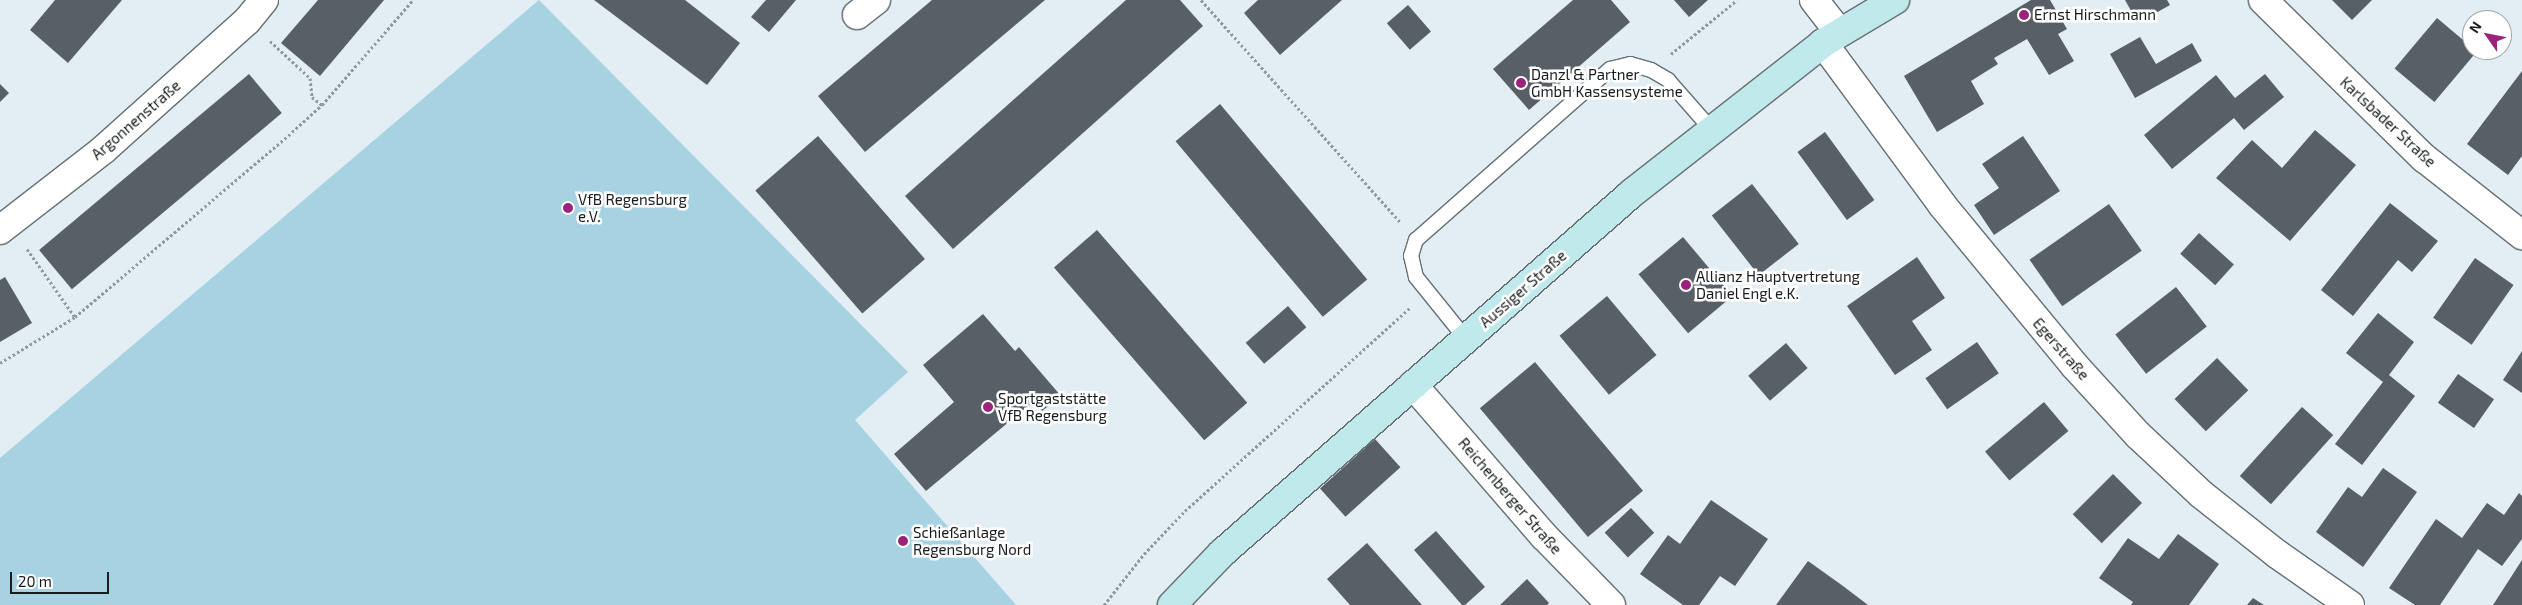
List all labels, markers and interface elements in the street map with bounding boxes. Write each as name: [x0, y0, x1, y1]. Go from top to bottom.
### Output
place label: Ernst Hirschmann: [2034, 6, 2156, 24]
marker: Ernst Hirschmann: [2018, 9, 2030, 21]
north arrow: [2462, 10, 2512, 60]
text: N: [2465, 18, 2485, 36]
place label: Danzl & Partner GmbH Kassensysteme: [1531, 65, 1683, 100]
street label: Karlsbader Straße: [2336, 73, 2440, 171]
street label: Argonnenstraße: [88, 76, 184, 164]
marker: Danzl & Partner GmbH Kassensysteme: [1515, 77, 1527, 89]
place label: VfB Regensburg e.V.: [578, 190, 687, 225]
marker: VfB Regensburg e.V.: [562, 202, 574, 214]
street label: Aussiger Straße: [1476, 246, 1570, 332]
place label: Allianz Hauptvertretung Daniel Engl e.K.: [1696, 267, 1860, 302]
marker: Allianz Hauptvertretung Daniel Engl e.K.: [1680, 279, 1692, 291]
street label: Egerstraße: [2029, 314, 2093, 384]
place label: Sportgaststätte VfB Regensburg: [998, 389, 1107, 424]
marker: Sportgaststätte VfB Regensburg: [982, 401, 994, 413]
street label: Reichenberger Straße: [1454, 434, 1566, 558]
place label: Schießanlage Regensburg Nord: [913, 523, 1031, 558]
marker: Schießanlage Regensburg Nord: [897, 535, 909, 547]
scale bar: [12, 562, 111, 594]
text: 20 m: [18, 572, 52, 590]

